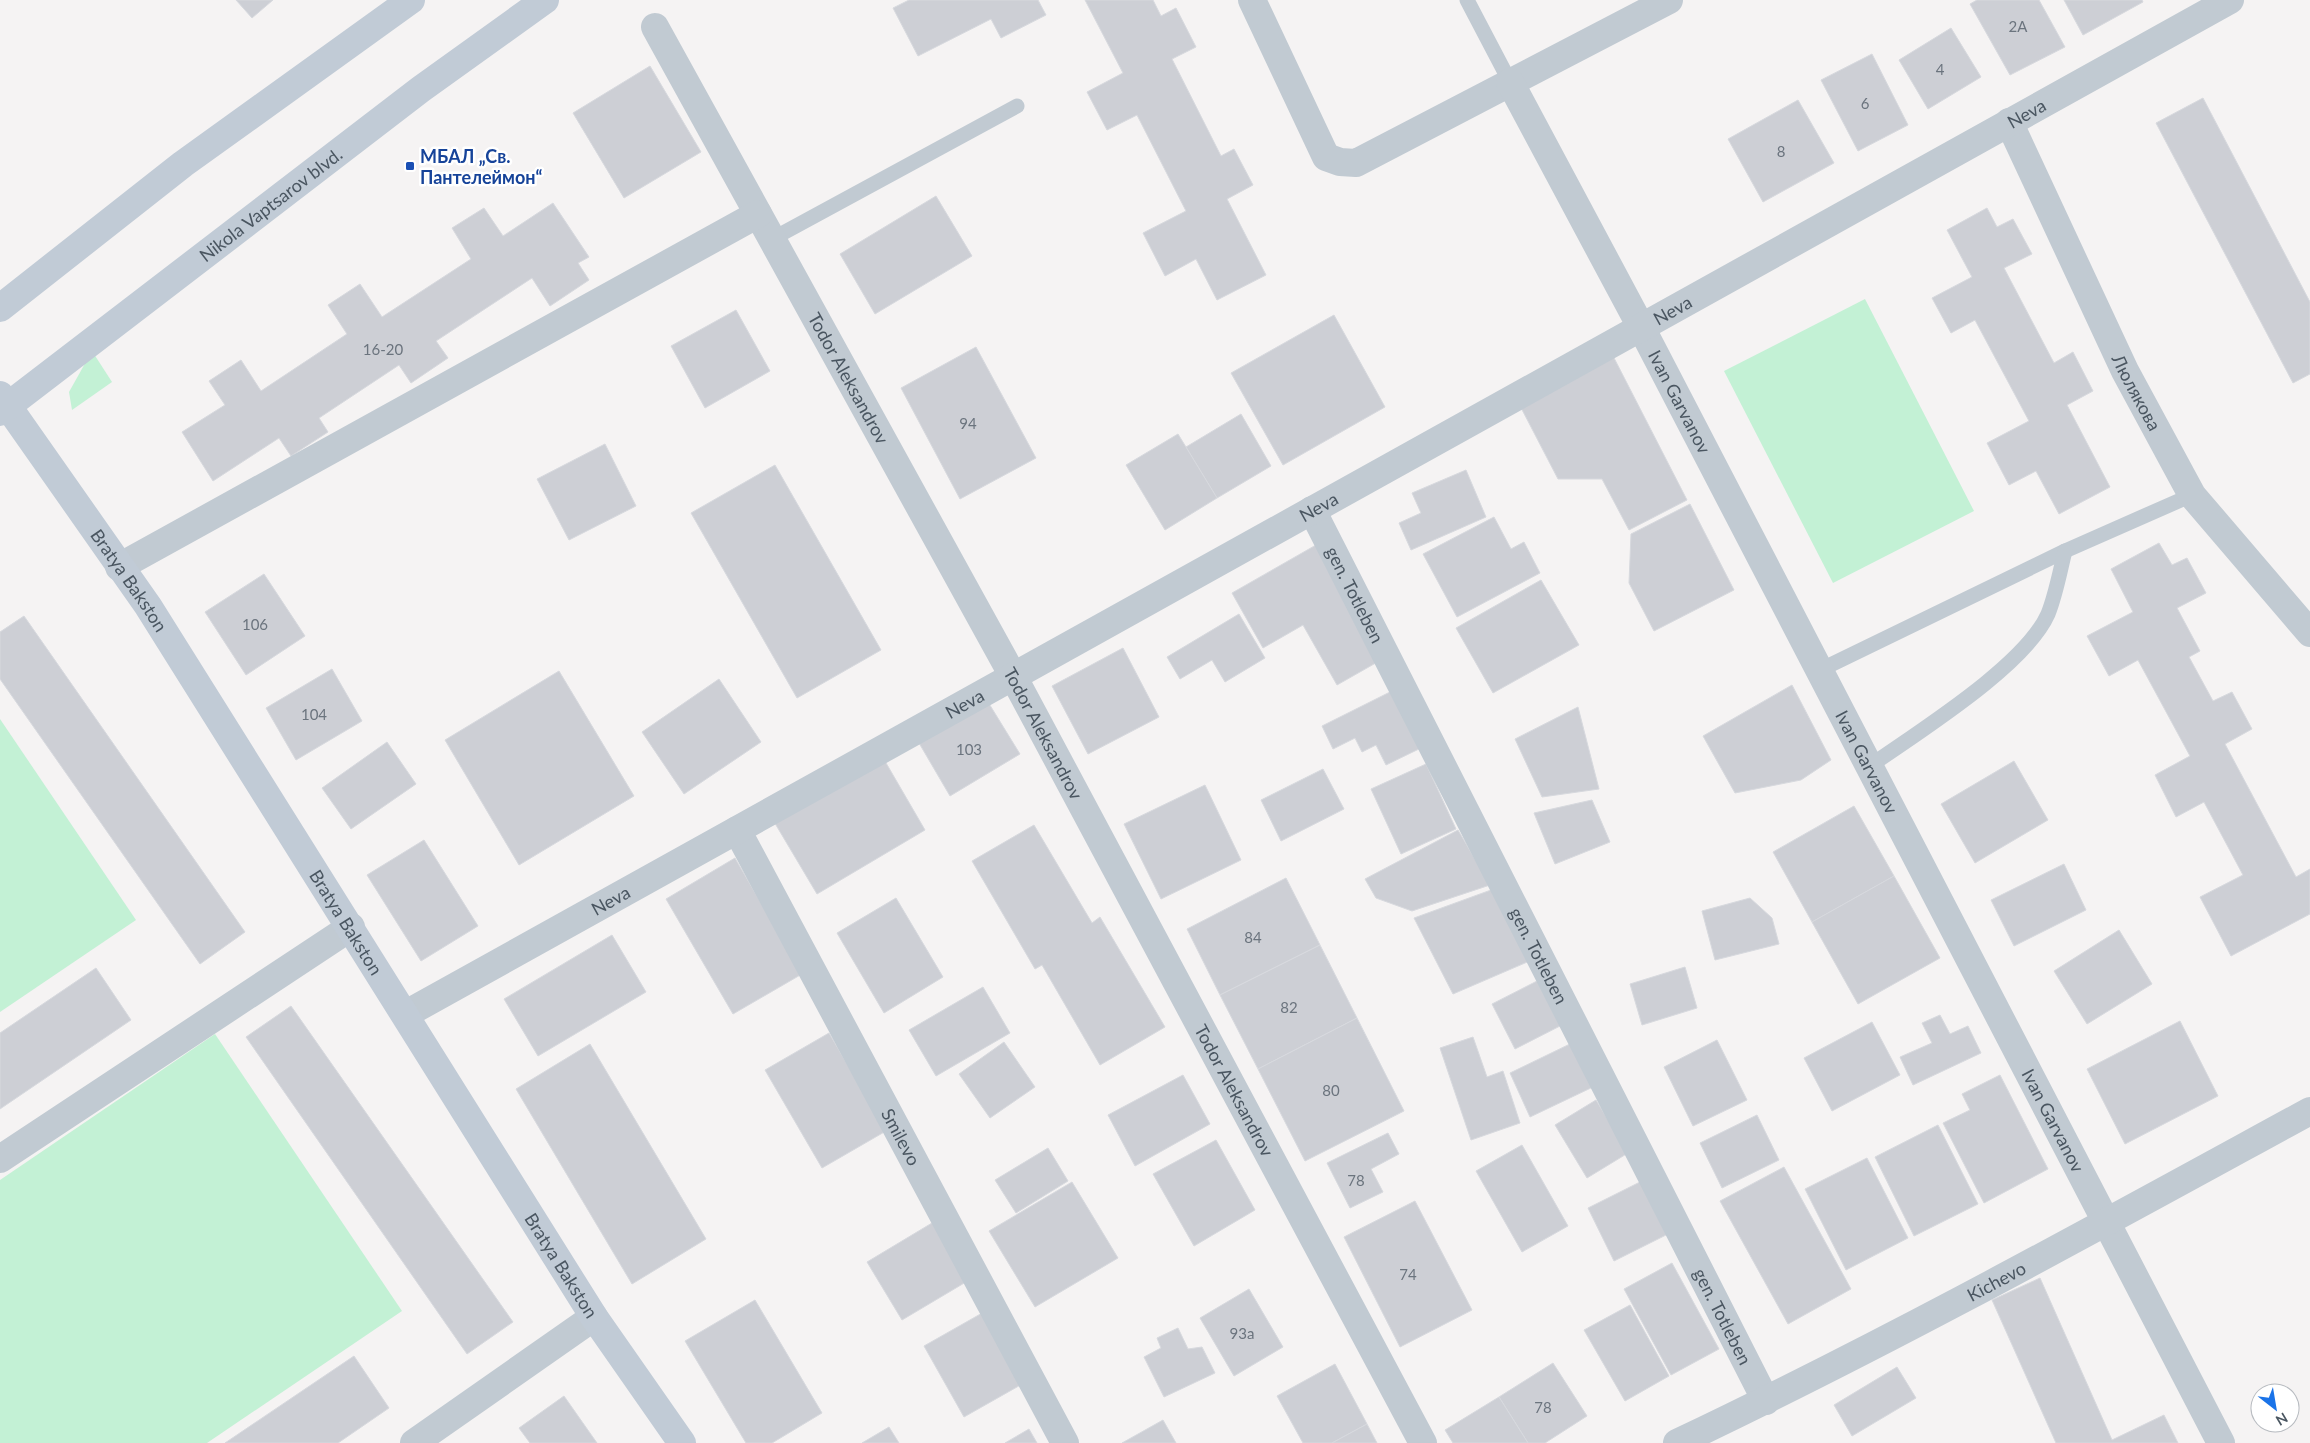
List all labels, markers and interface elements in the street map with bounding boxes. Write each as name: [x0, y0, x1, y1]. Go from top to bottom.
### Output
house number: 2А: [2009, 17, 2028, 35]
house number: 4: [1936, 60, 1945, 78]
house number: 6: [1861, 94, 1870, 112]
street label: Neva: [2003, 94, 2050, 133]
house number: 8: [1777, 142, 1785, 160]
street label: Nikola Vaptsarov blvd.: [195, 143, 346, 266]
place label: МБАЛ „Св. Пантелеймон“: [420, 145, 543, 188]
marker: МБАЛ „Св. Пантелеймон“: [404, 160, 416, 172]
street label: Neva: [1649, 290, 1696, 329]
street label: Todor Aleksandrov: [804, 309, 894, 448]
house number: 16-20: [363, 340, 403, 358]
street label: Ivan Garvanov: [1644, 346, 1716, 458]
street label: Люлякова: [2107, 350, 2166, 434]
house number: 94: [959, 414, 977, 432]
street label: Neva: [1295, 487, 1342, 526]
street label: Bratya Bakston: [86, 525, 172, 636]
street label: gen. Totleben: [1321, 543, 1389, 647]
house number: 106: [242, 615, 268, 633]
street label: Todor Aleksandrov: [999, 663, 1088, 804]
street label: Neva: [941, 684, 988, 723]
house number: 104: [301, 705, 327, 723]
street label: Ivan Garvanov: [1831, 707, 1903, 818]
house number: 103: [956, 740, 982, 758]
street label: Bratya Bakston: [305, 866, 388, 979]
street label: Neva: [587, 881, 634, 920]
street label: gen. Totleben: [1505, 904, 1573, 1007]
house number: 84: [1244, 928, 1262, 946]
house number: 82: [1280, 998, 1298, 1016]
street label: Todor Aleksandrov: [1190, 1021, 1279, 1161]
street label: Ivan Garvanov: [2017, 1065, 2090, 1176]
house number: 80: [1322, 1081, 1340, 1099]
street label: Smilevo: [877, 1105, 925, 1169]
house number: 78: [1347, 1171, 1365, 1189]
street label: Bratya Bakston: [520, 1209, 603, 1322]
street label: Kichevo: [1963, 1257, 2030, 1306]
street label: gen. Totleben: [1689, 1264, 1757, 1368]
house number: 74: [1399, 1265, 1417, 1283]
house number: 93a: [1230, 1324, 1254, 1342]
north arrow: [2250, 1383, 2300, 1433]
house number: 78: [1534, 1398, 1552, 1416]
text: N: [2273, 1410, 2291, 1430]

